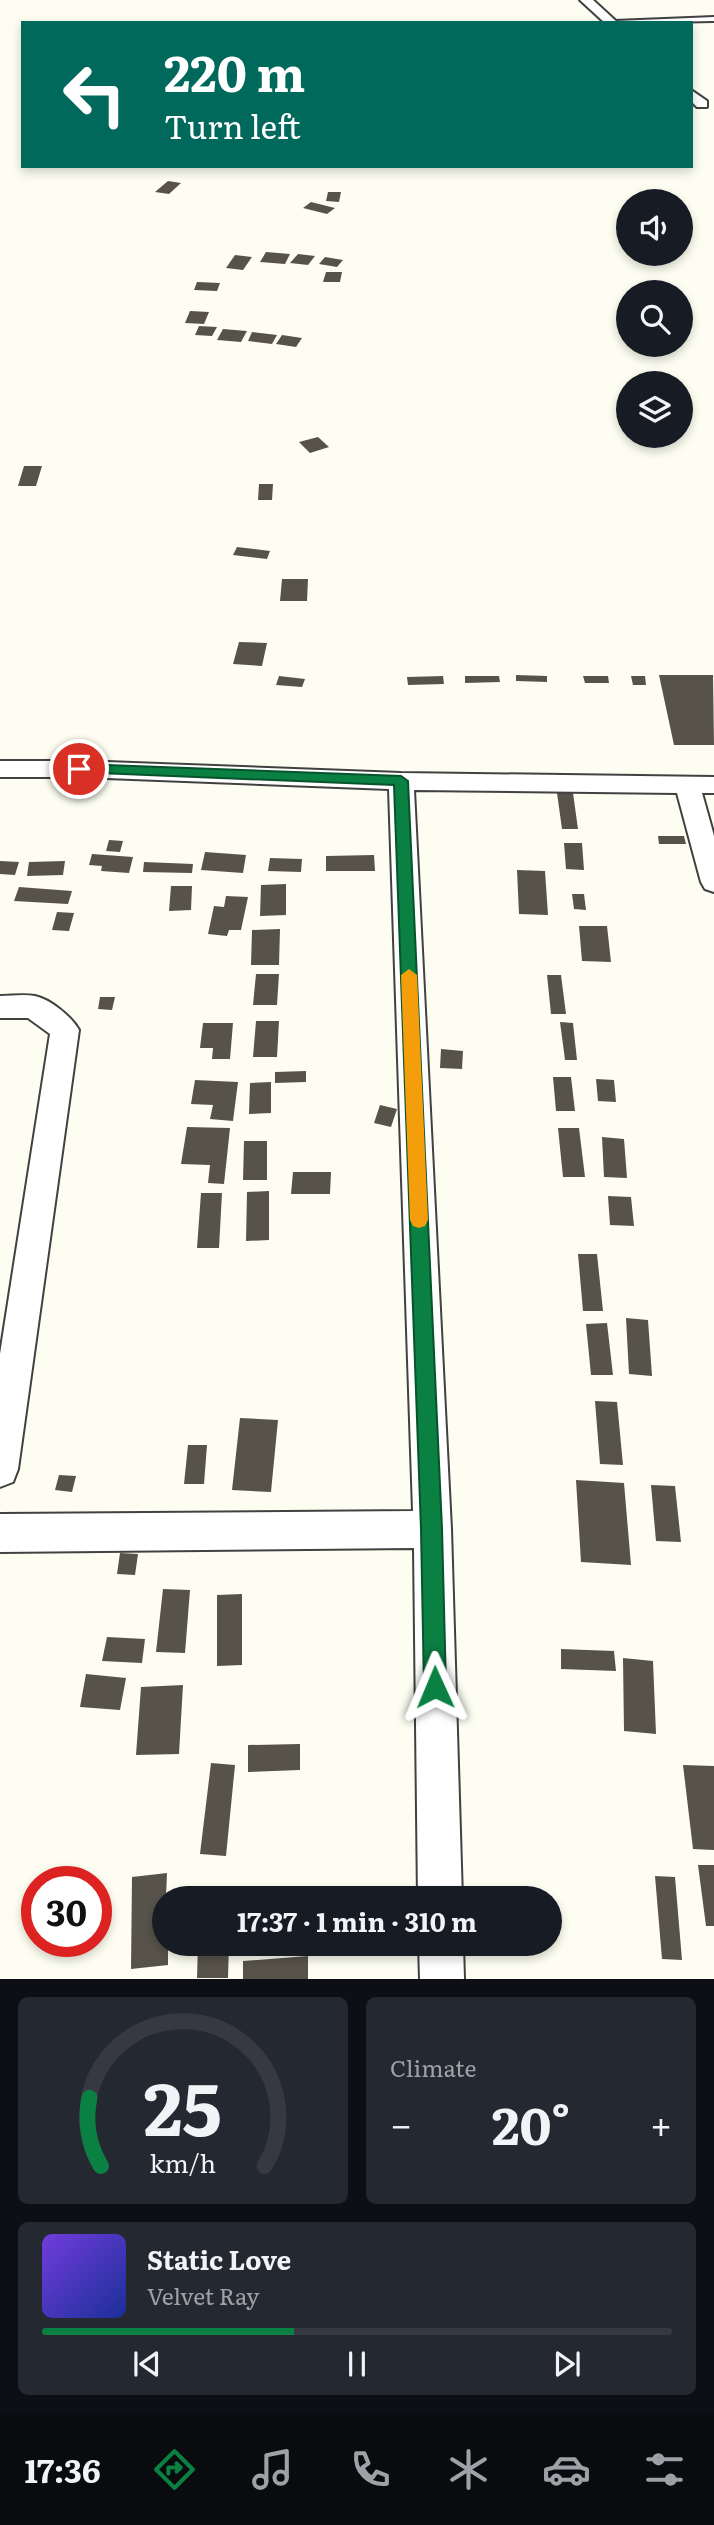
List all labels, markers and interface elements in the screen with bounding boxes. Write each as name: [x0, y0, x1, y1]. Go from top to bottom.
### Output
text: 220 m: [164, 34, 305, 107]
icon: left: [49, 49, 140, 140]
text: Turn left: [164, 101, 301, 149]
map controls: [616, 189, 693, 448]
button: sound: [616, 189, 693, 266]
button: search: [616, 280, 693, 357]
button: layers: [616, 371, 693, 448]
pin: [49, 739, 109, 799]
icon: arrive: [60, 750, 98, 788]
position arrow: [398, 1650, 472, 1724]
speed limit sign: 30: [21, 1866, 112, 1957]
text: 17:37 · 1 min · 310 m: [237, 1901, 477, 1940]
text: Climate: [390, 2050, 476, 2084]
text: 25: [144, 2051, 222, 2159]
text: 20°: [492, 2084, 570, 2161]
text: −: [390, 2094, 412, 2151]
text: +: [650, 2094, 672, 2151]
text: km/h: [150, 2144, 216, 2181]
text: Static Love: [147, 2239, 291, 2278]
text: Velvet Ray: [147, 2278, 259, 2312]
icon: previous: [128, 2345, 166, 2383]
icon: pause: [338, 2345, 376, 2383]
icon: next: [548, 2345, 586, 2383]
text: 17:36: [25, 2445, 101, 2493]
icon: directions: [150, 2445, 199, 2494]
icon: music: [248, 2445, 297, 2494]
icon: phone: [346, 2445, 395, 2494]
icon: climate: [444, 2445, 493, 2494]
icon: car: [542, 2445, 591, 2494]
icon: filters: [640, 2445, 689, 2494]

